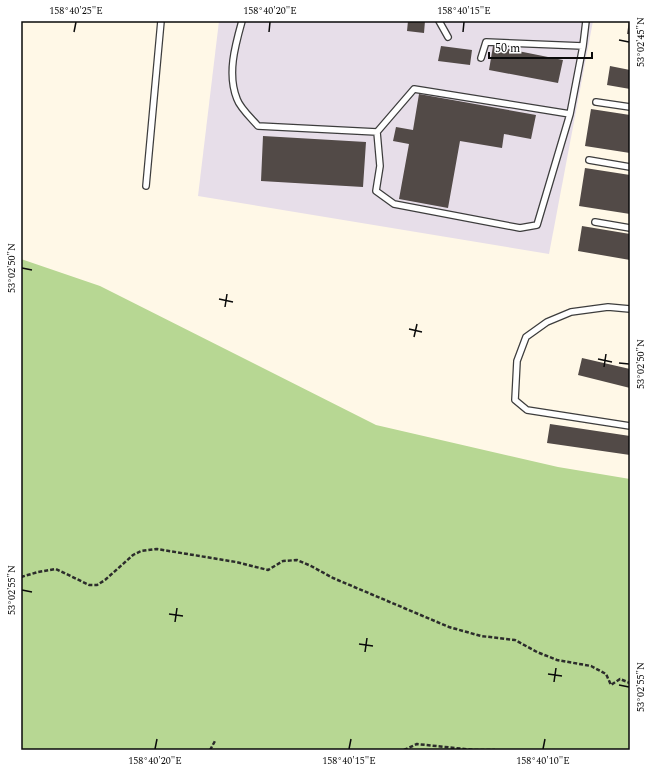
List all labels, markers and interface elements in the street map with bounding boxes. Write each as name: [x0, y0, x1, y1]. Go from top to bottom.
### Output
text: 158°40'25"E: [49, 3, 103, 19]
text: 158°40'20"E: [243, 3, 297, 19]
text: 158°40'15"E: [437, 3, 491, 19]
text: 53°02'45"N: [633, 17, 649, 67]
scale bar: [489, 34, 592, 60]
text: 50 m: [495, 39, 520, 58]
text: 53°02'50"N: [4, 243, 20, 293]
text: 53°02'50"N: [633, 339, 649, 389]
text: 53°02'55"N: [4, 565, 20, 615]
text: 53°02'55"N: [633, 662, 649, 712]
text: 158°40'20"E: [128, 753, 182, 769]
text: 158°40'15"E: [322, 753, 376, 769]
text: 158°40'10"E: [516, 753, 570, 769]

